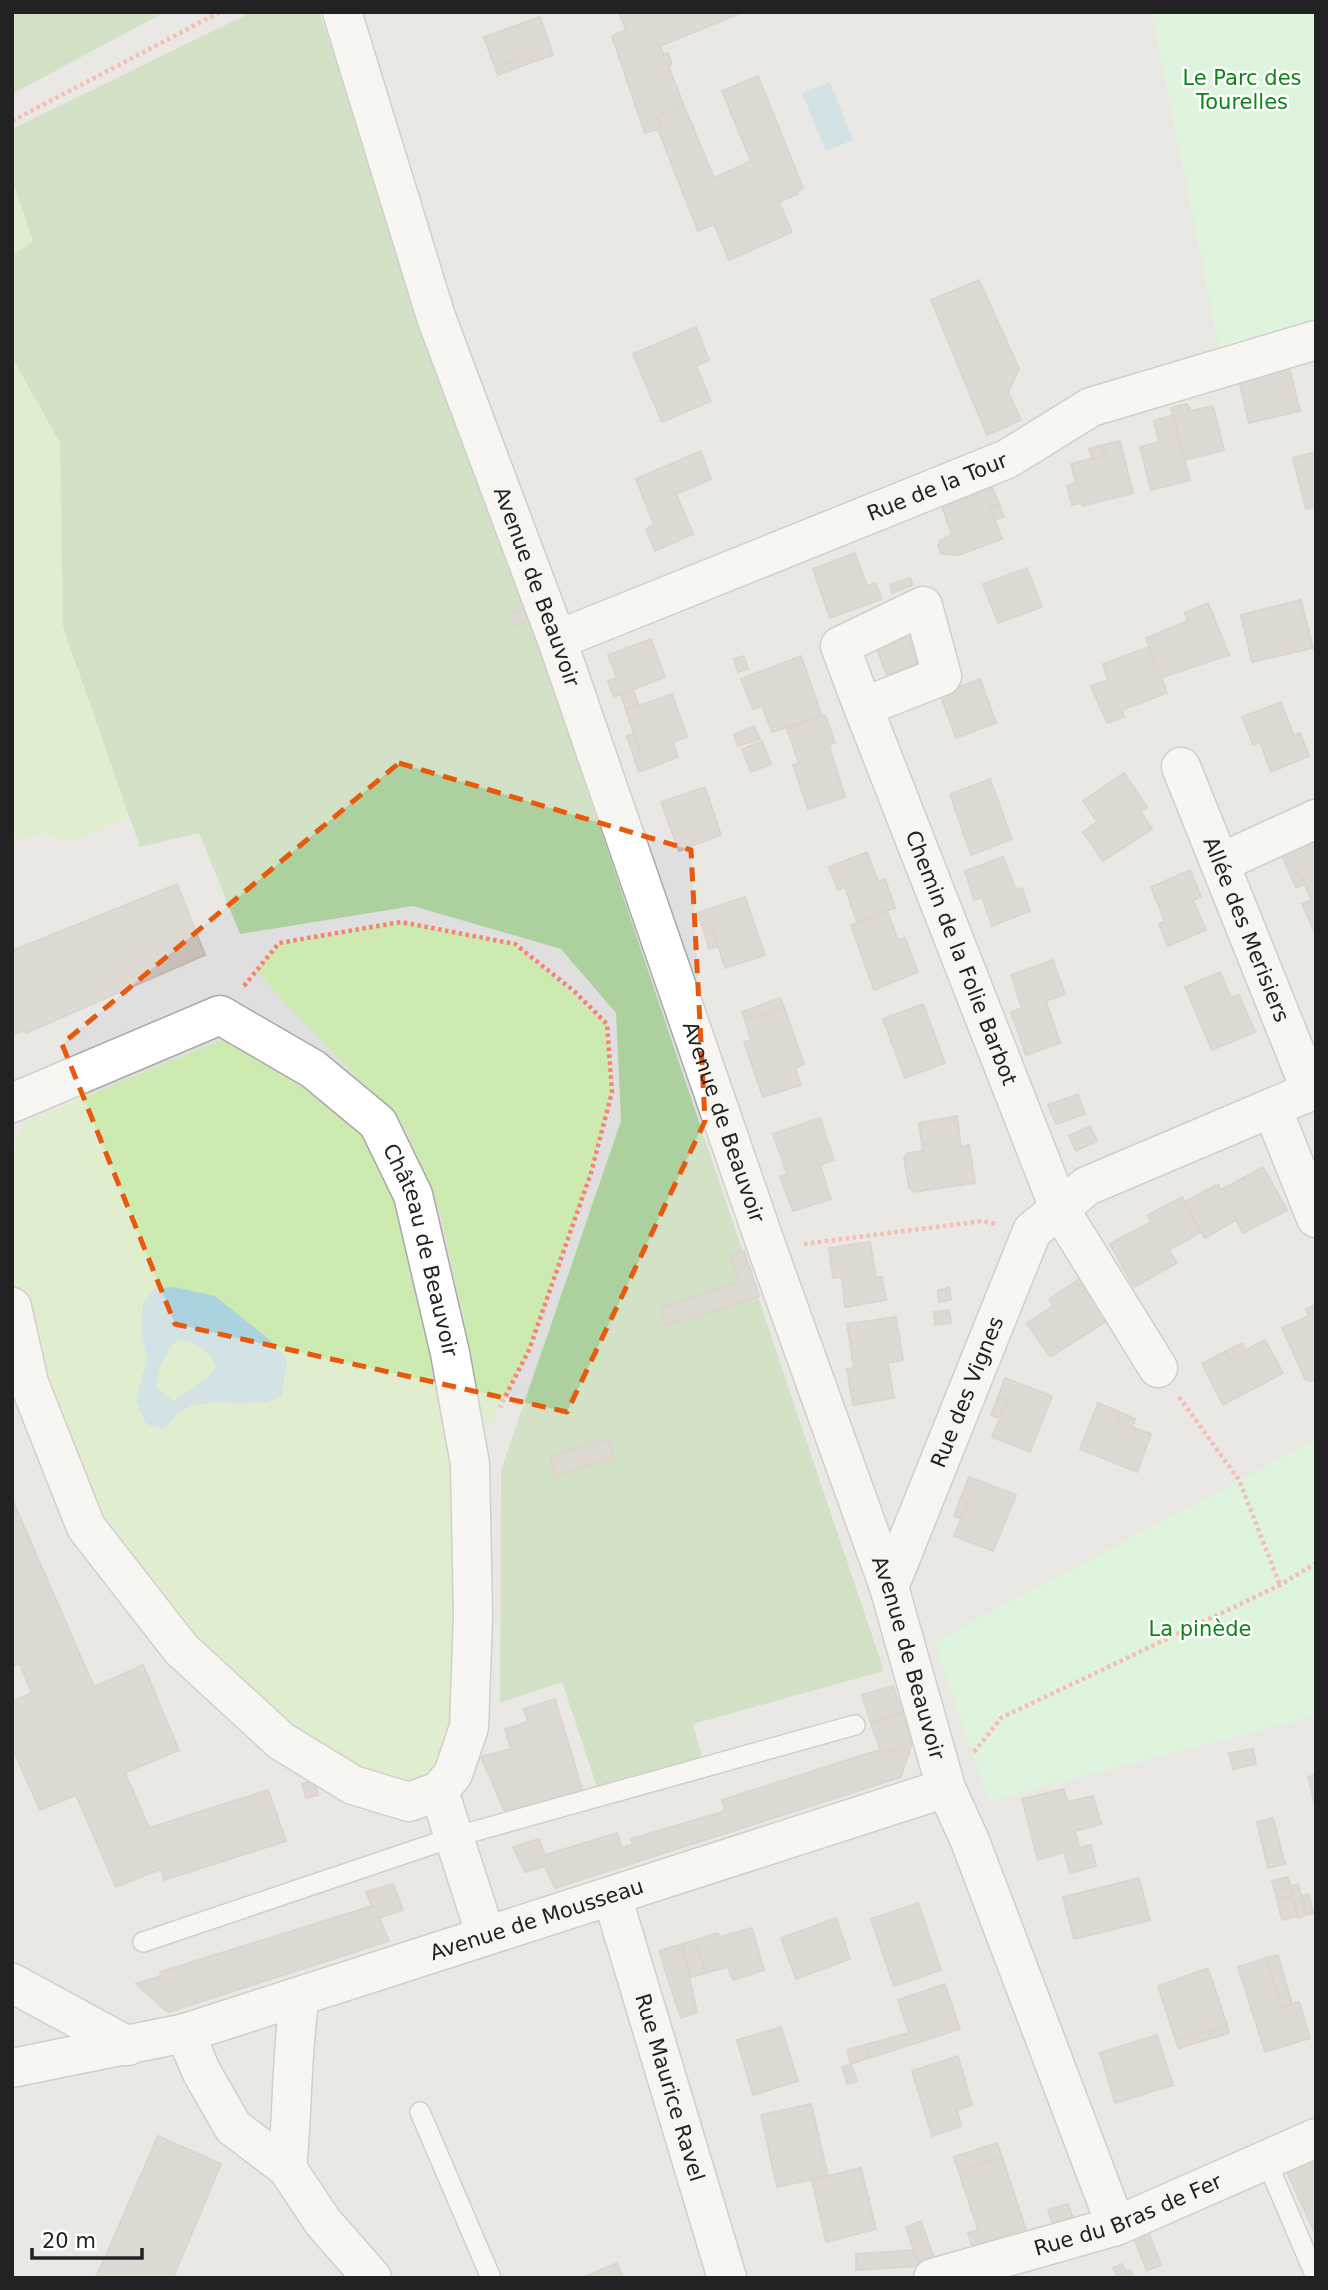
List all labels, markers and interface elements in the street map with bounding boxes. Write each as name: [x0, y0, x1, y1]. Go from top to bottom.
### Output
park label: Le Parc des Tourelles: [1182, 66, 1302, 114]
street label: Rue de la Tour: [864, 448, 1011, 526]
street label: Avenue de Beauvoir: [489, 484, 584, 690]
street label: Chemin de la Folie Barbot: [900, 827, 1022, 1089]
street label: Allée des Merisiers: [1198, 833, 1294, 1025]
street label: Avenue de Beauvoir: [678, 1018, 769, 1226]
street label: Château de Beauvoir: [378, 1140, 463, 1359]
street label: Rue des Vignes: [926, 1313, 1008, 1471]
street label: Avenue de Beauvoir: [867, 1553, 949, 1763]
park label: La pinède: [1149, 1617, 1251, 1641]
street label: Avenue de Mousseau: [427, 1874, 647, 1965]
street label: Rue Maurice Ravel: [630, 1991, 709, 2184]
street label: Rue du Bras de Fer: [1031, 2169, 1226, 2261]
scale bar: [32, 2216, 142, 2260]
text: 20 m: [42, 2229, 96, 2253]

